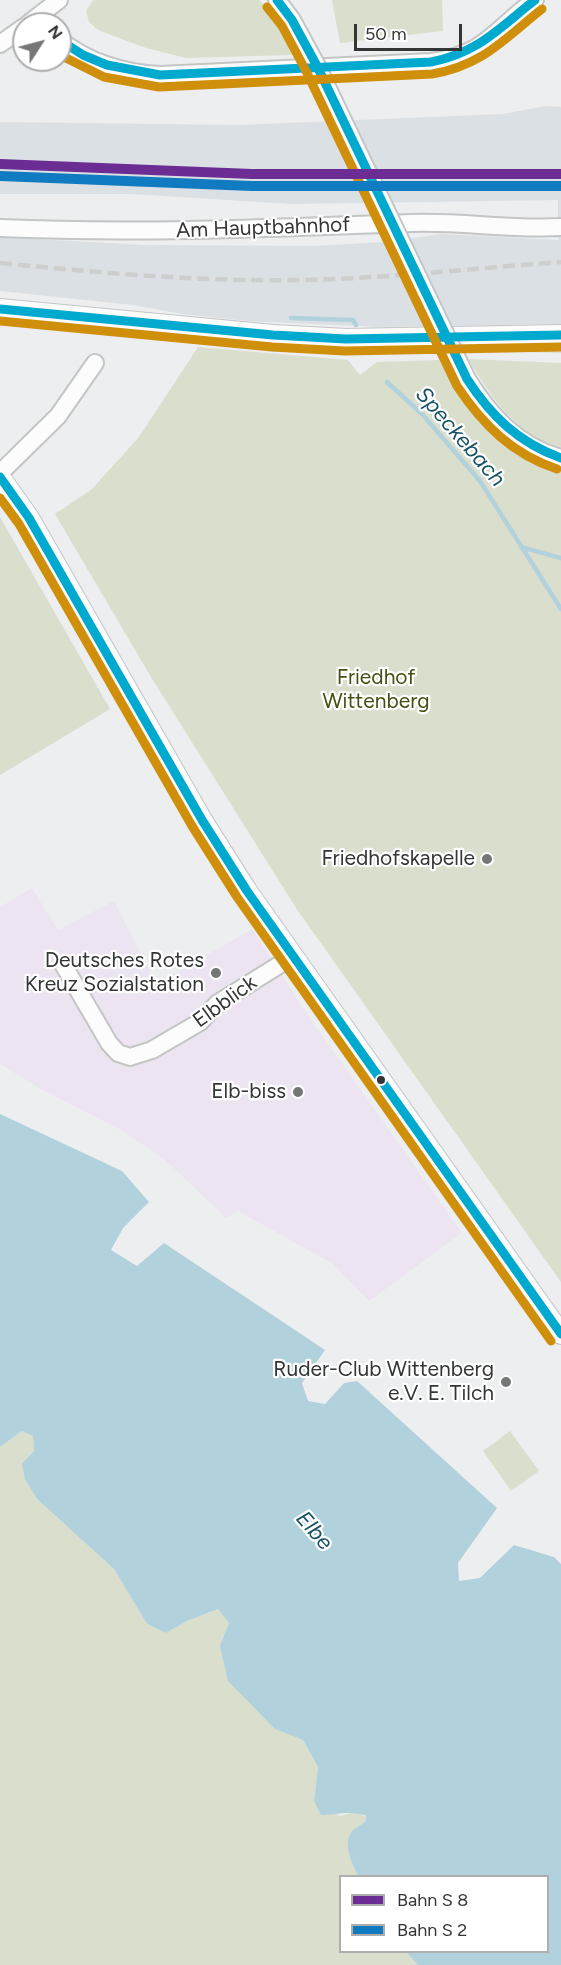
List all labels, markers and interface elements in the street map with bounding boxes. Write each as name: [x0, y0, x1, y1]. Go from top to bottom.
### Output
north arrow: [12, 12, 72, 72]
scale bar: [357, 12, 465, 50]
text: N: [44, 22, 67, 43]
text: 50 m: [365, 23, 407, 45]
street label: Am Hauptbahnhof: [176, 212, 350, 244]
water label: Speckebach: [410, 382, 510, 492]
park label: Friedhof Wittenberg: [322, 665, 430, 715]
place label: Friedhofskapelle: [321, 846, 475, 872]
marker: Friedhofskapelle: [480, 852, 494, 866]
place label: Deutsches Rotes Kreuz Sozialstation: [25, 948, 204, 998]
marker: Deutsches Rotes Kreuz Sozialstation: [209, 966, 223, 980]
street label: Elbblick: [188, 970, 262, 1034]
unlabelled marker: [375, 1074, 387, 1086]
place label: Elb-biss: [211, 1079, 286, 1105]
marker: Elb-biss: [291, 1085, 305, 1099]
place label: Ruder-Club Wittenberg e.V. E. Tilch: [273, 1357, 494, 1407]
marker: Ruder-Club Wittenberg e.V. E. Tilch: [499, 1375, 513, 1389]
water label: Elbe: [290, 1506, 338, 1556]
legend: [339, 1875, 549, 1953]
text: Bahn S 8: [397, 1889, 468, 1911]
text: Bahn S 2: [397, 1919, 467, 1941]

